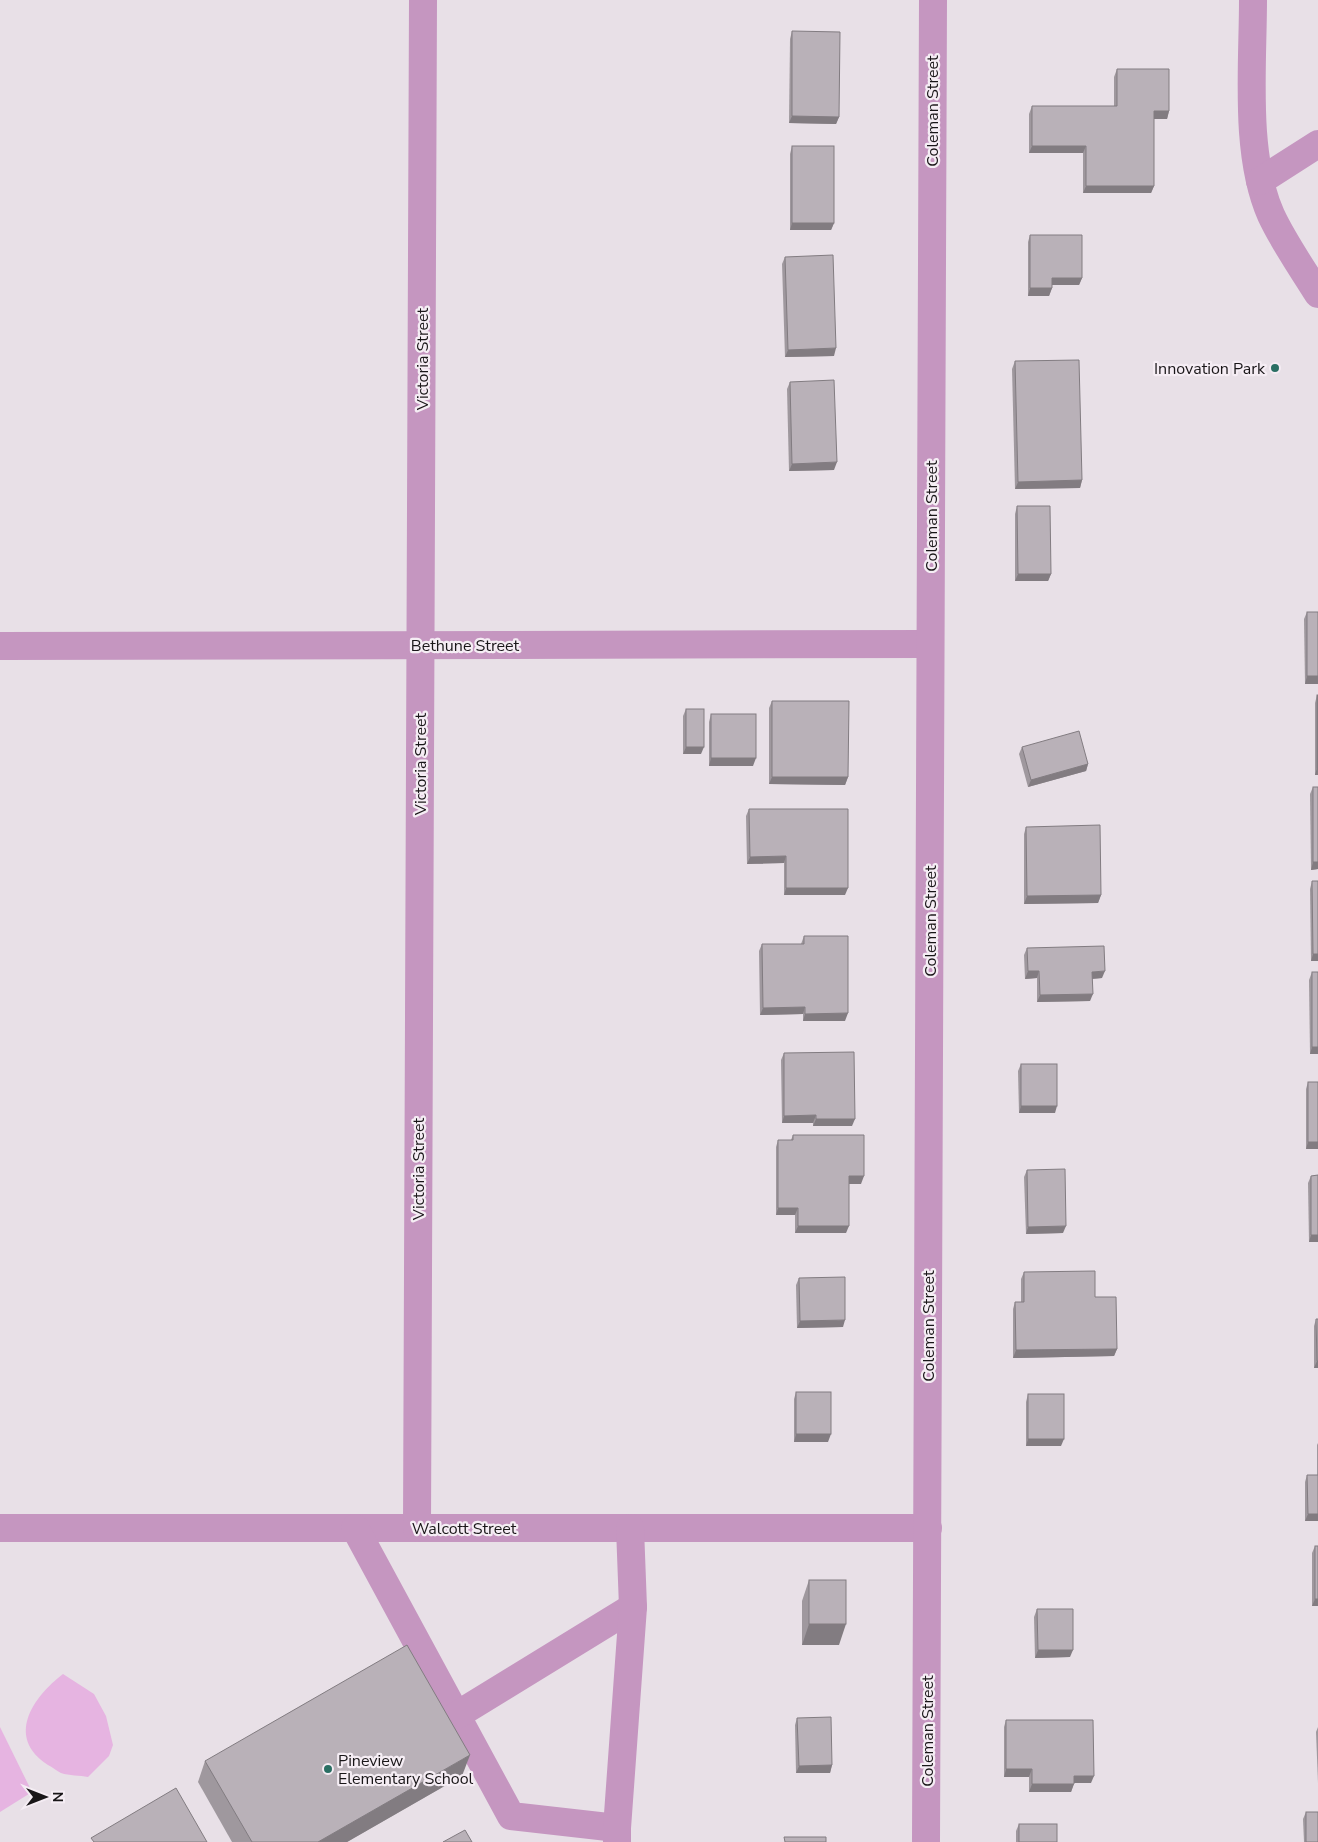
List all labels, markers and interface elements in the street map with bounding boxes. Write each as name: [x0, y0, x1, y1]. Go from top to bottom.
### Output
street label: Coleman Street: [922, 55, 944, 167]
street label: Victoria Street: [412, 307, 434, 411]
place label: Innovation Park: [1154, 358, 1266, 380]
marker: Innovation Park: [1269, 362, 1281, 374]
street label: Coleman Street: [921, 460, 943, 572]
street label: Bethune Street: [411, 635, 520, 657]
street label: Victoria Street: [410, 712, 432, 816]
street label: Coleman Street: [920, 865, 942, 977]
street label: Victoria Street: [408, 1117, 430, 1221]
street label: Coleman Street: [918, 1270, 940, 1382]
street label: Walcott Street: [412, 1518, 517, 1540]
street label: Coleman Street: [917, 1675, 939, 1787]
place label: Pineview Elementary School: [338, 1750, 474, 1790]
marker: Pineview Elementary School: [322, 1763, 334, 1775]
north arrow: [20, 1772, 70, 1822]
text: N: [48, 1792, 67, 1802]

